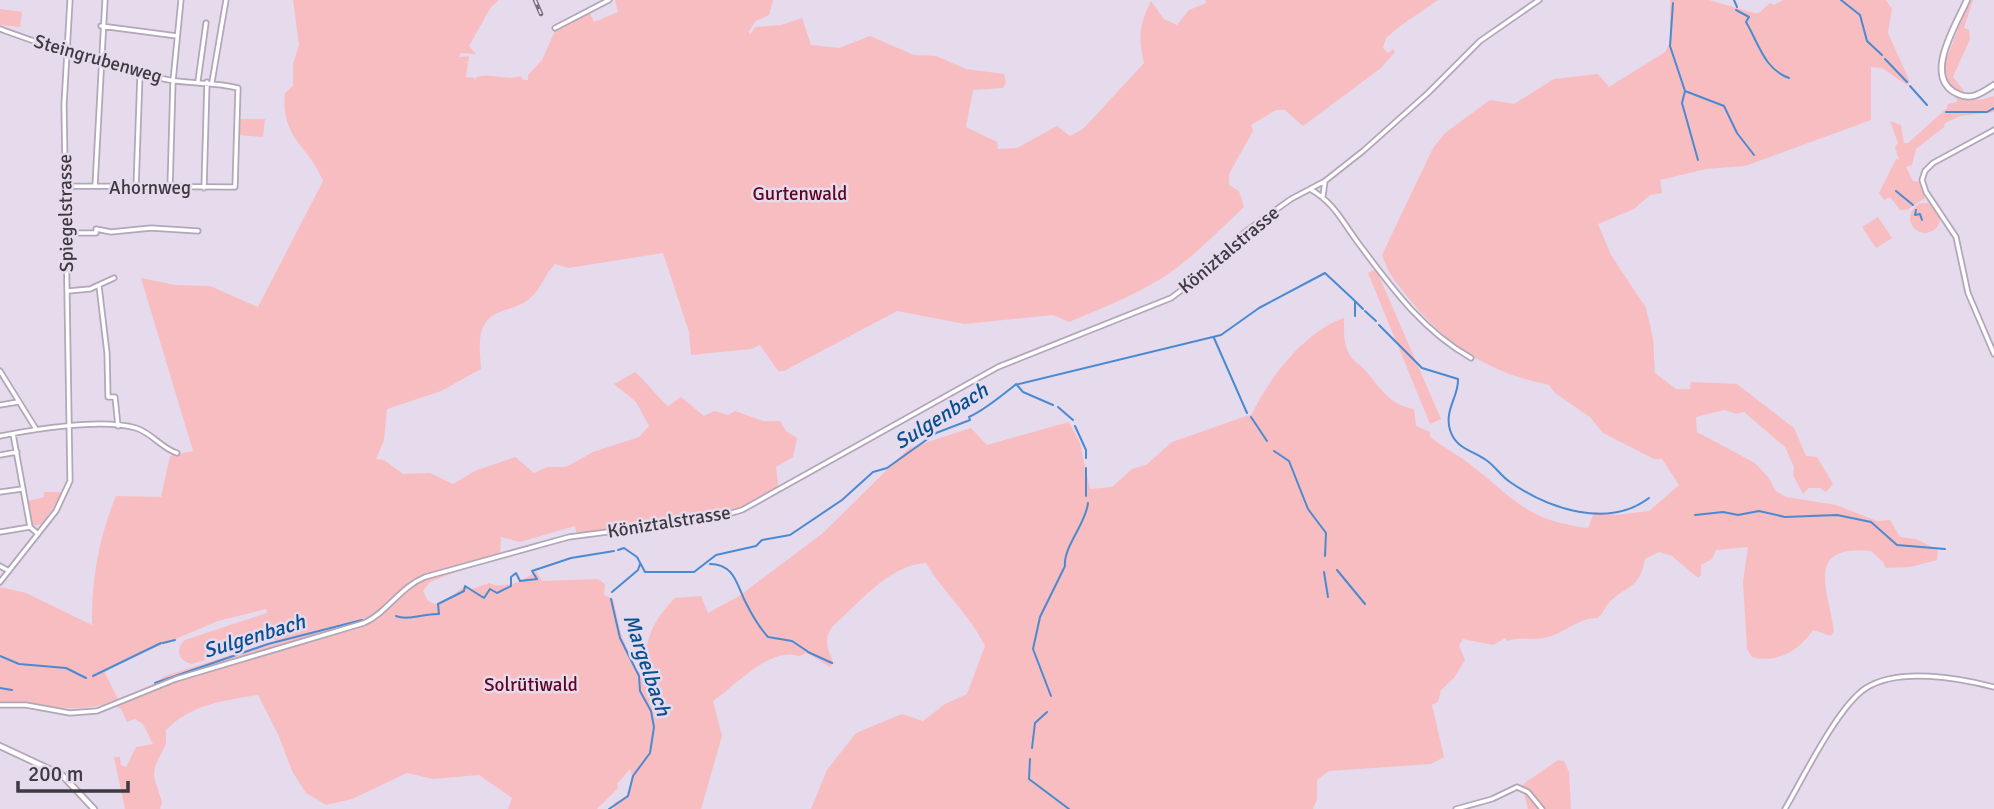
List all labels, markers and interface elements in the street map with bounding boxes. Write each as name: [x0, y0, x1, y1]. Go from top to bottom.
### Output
street label: Steingrubenweg: [31, 29, 165, 89]
street label: Spiegelstrasse: [53, 154, 79, 272]
street label: Ahornweg: [109, 176, 191, 200]
park label: Gurtenwald: [753, 182, 847, 206]
street label: Köniztalstrasse: [1174, 201, 1284, 299]
water label: Sulgenbach: [889, 377, 993, 455]
street label: Köniztalstrasse: [606, 500, 732, 544]
water label: Sulgenbach: [200, 608, 309, 664]
water label: Margelbach: [617, 611, 677, 720]
park label: Solrütiwald: [484, 673, 578, 697]
scale bar: [18, 750, 128, 794]
text: 200 m: [28, 761, 83, 787]

